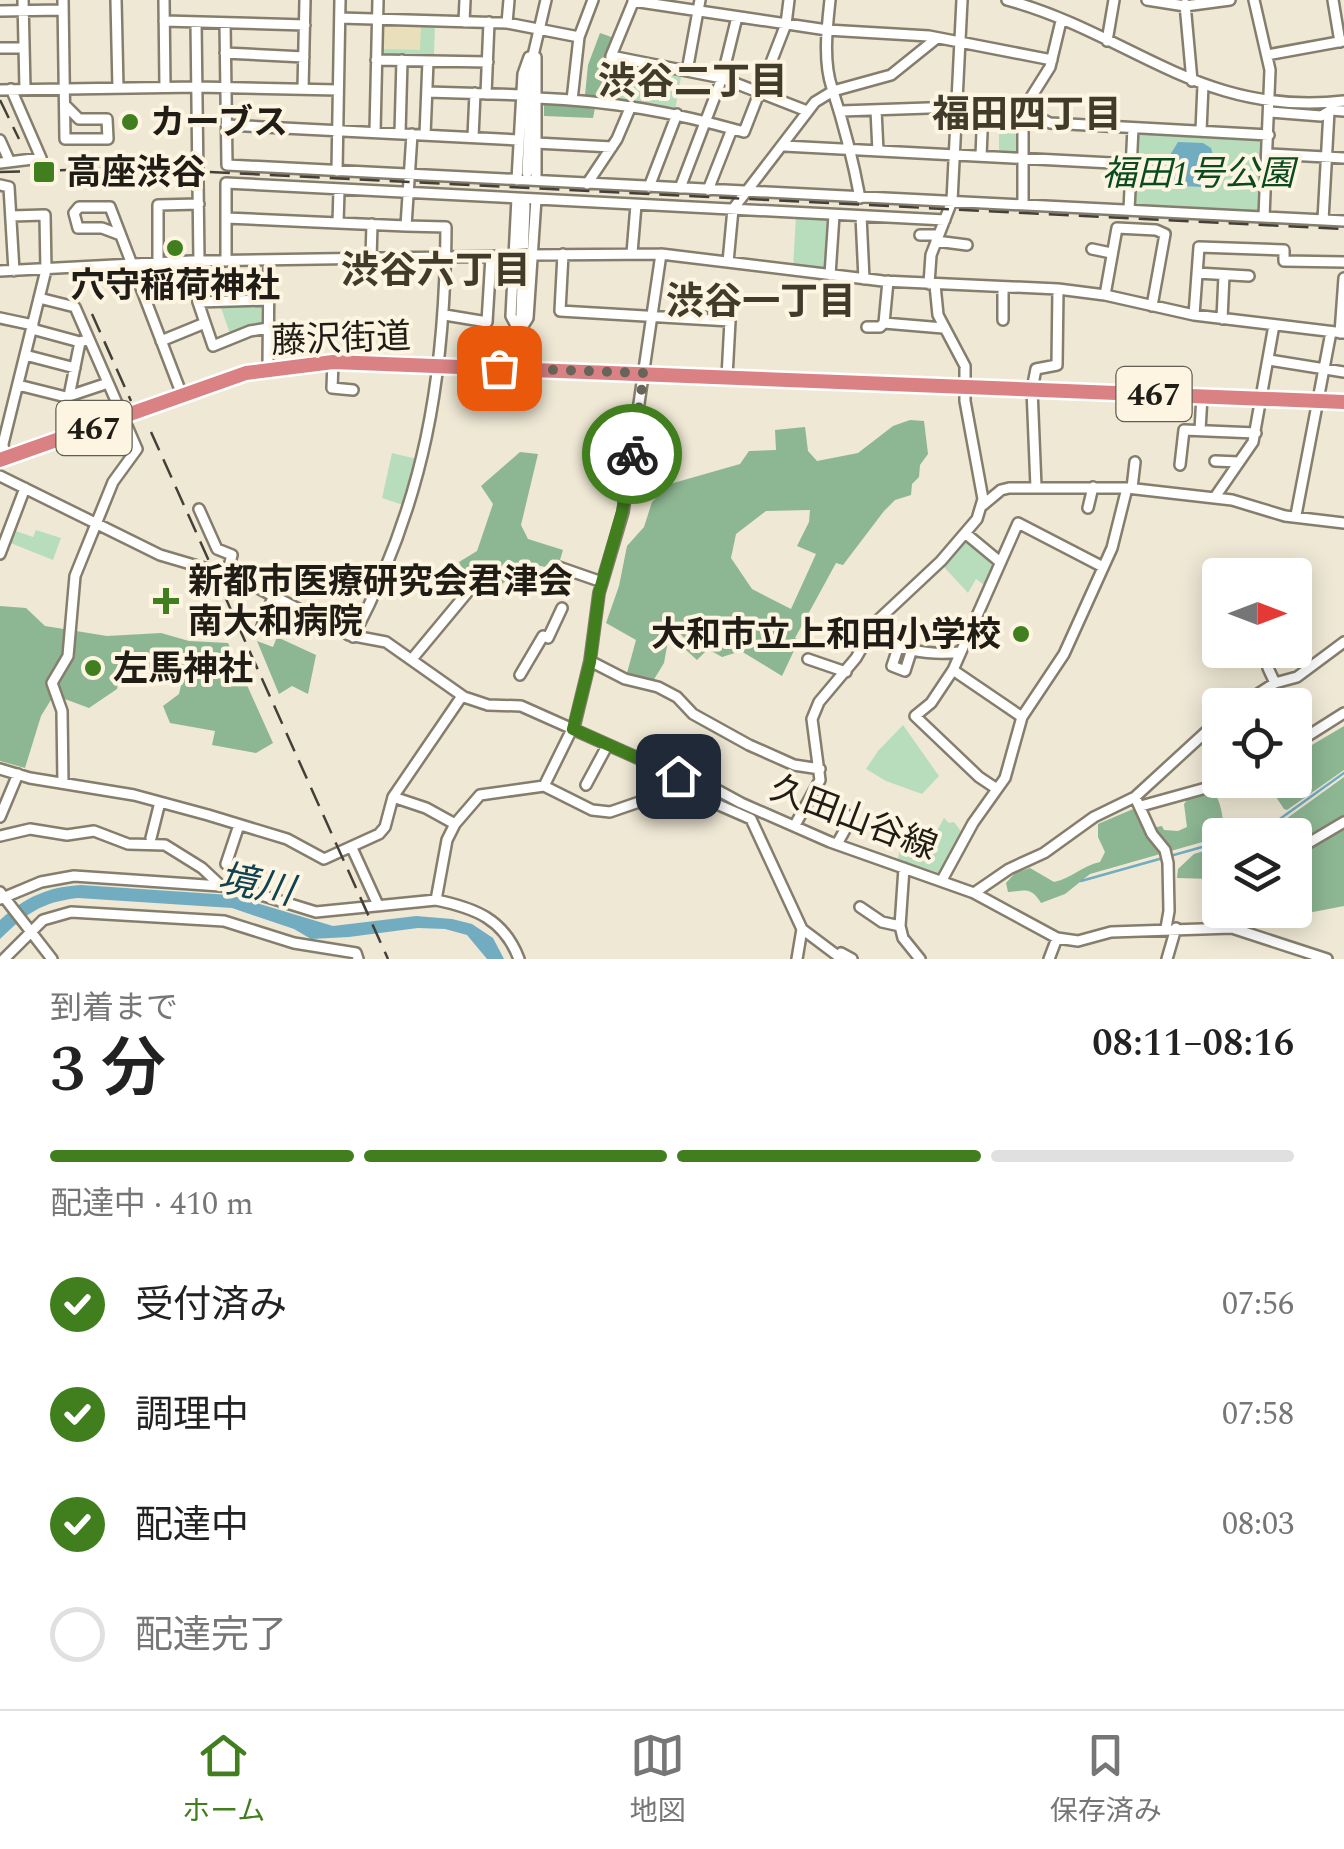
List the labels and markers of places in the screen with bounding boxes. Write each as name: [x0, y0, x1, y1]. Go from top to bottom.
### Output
place label: カーブス: [150, 97, 288, 150]
marker: カーブス: [119, 111, 141, 133]
place label: 高座渋谷: [66, 147, 206, 200]
marker: 高座渋谷: [31, 159, 57, 185]
marker: 穴守稲荷神社: [164, 237, 186, 259]
place label: 穴守稲荷神社: [70, 260, 280, 313]
pin: [457, 326, 542, 411]
place label: 新都市医療研究会君津会 南大和病院: [188, 556, 573, 649]
marker: 新都市医療研究会君津会 南大和病院: [153, 588, 179, 614]
place label: 大和市立上和田小学校: [651, 609, 1001, 662]
marker: 大和市立上和田小学校: [1010, 623, 1032, 645]
place label: 左馬神社: [113, 643, 253, 696]
marker: 左馬神社: [82, 657, 104, 679]
pin: [636, 734, 721, 819]

